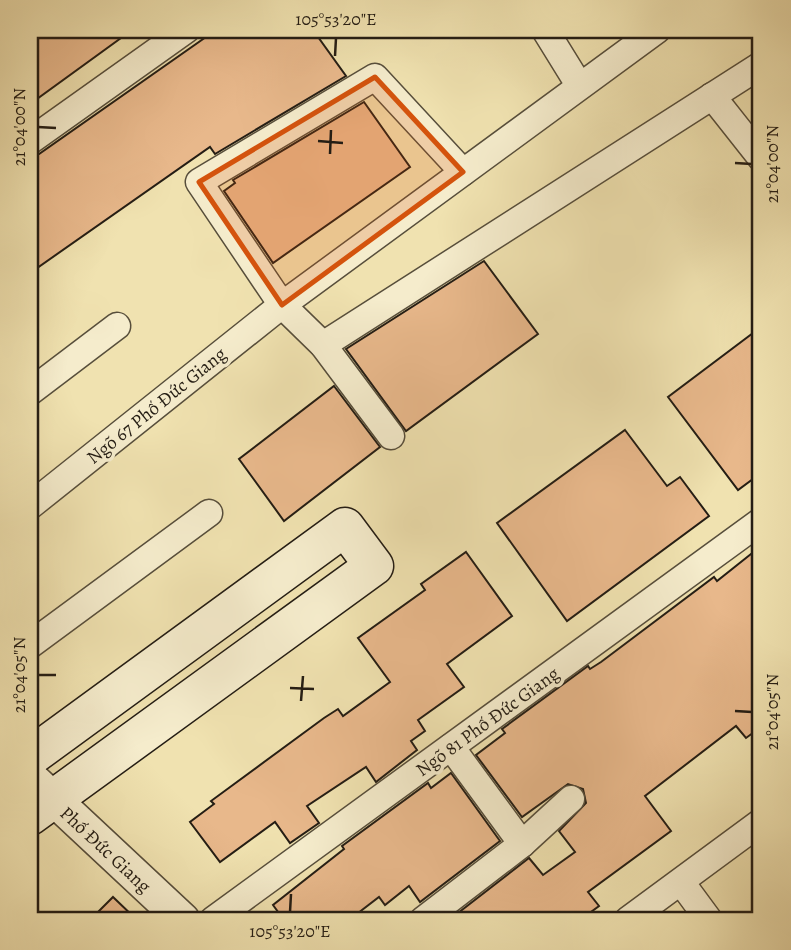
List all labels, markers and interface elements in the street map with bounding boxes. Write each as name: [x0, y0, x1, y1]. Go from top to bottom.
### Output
text: 105°53'20"E: [295, 7, 377, 31]
text: 21°04'00"N: [7, 88, 31, 166]
text: 21°04'00"N: [760, 125, 784, 203]
street label: Ngõ 67 Phố Đức Giang: [81, 341, 232, 470]
text: 21°04'05"N: [7, 637, 31, 713]
street label: Ngõ 81 Phố Đức Giang: [411, 661, 565, 783]
text: 21°04'05"N: [760, 674, 784, 750]
street label: Phố Đức Giang: [54, 801, 157, 899]
text: 105°53'20"E: [249, 919, 331, 943]

